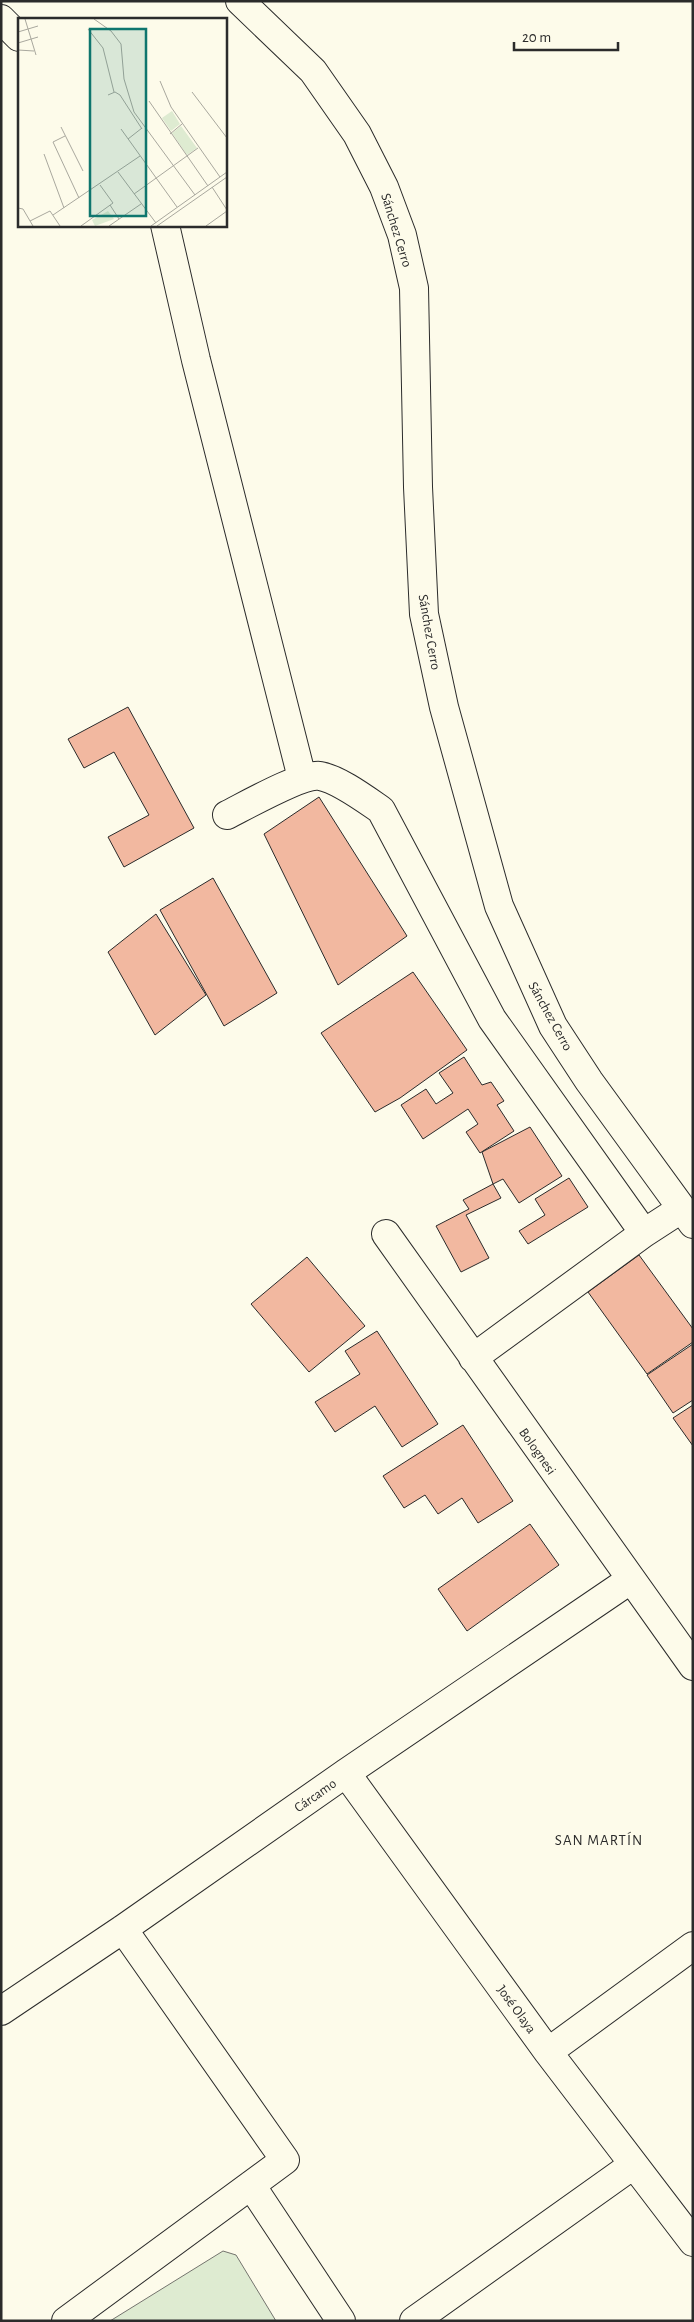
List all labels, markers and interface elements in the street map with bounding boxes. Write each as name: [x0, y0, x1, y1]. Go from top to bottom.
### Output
inset map: [18, 18, 226, 226]
scale bar: [514, 20, 618, 52]
text: 20 m: [522, 30, 551, 45]
street label: Sánchez Cerro: [378, 192, 414, 269]
street label: Sánchez Cerro: [415, 593, 443, 671]
street label: Sánchez Cerro: [525, 980, 575, 1053]
street label: Bolognesi: [516, 1426, 558, 1478]
street label: Cárcamo: [292, 1776, 339, 1815]
district label: SAN MARTÍN: [555, 1831, 643, 1848]
street label: José Olaya: [494, 1983, 539, 2037]

